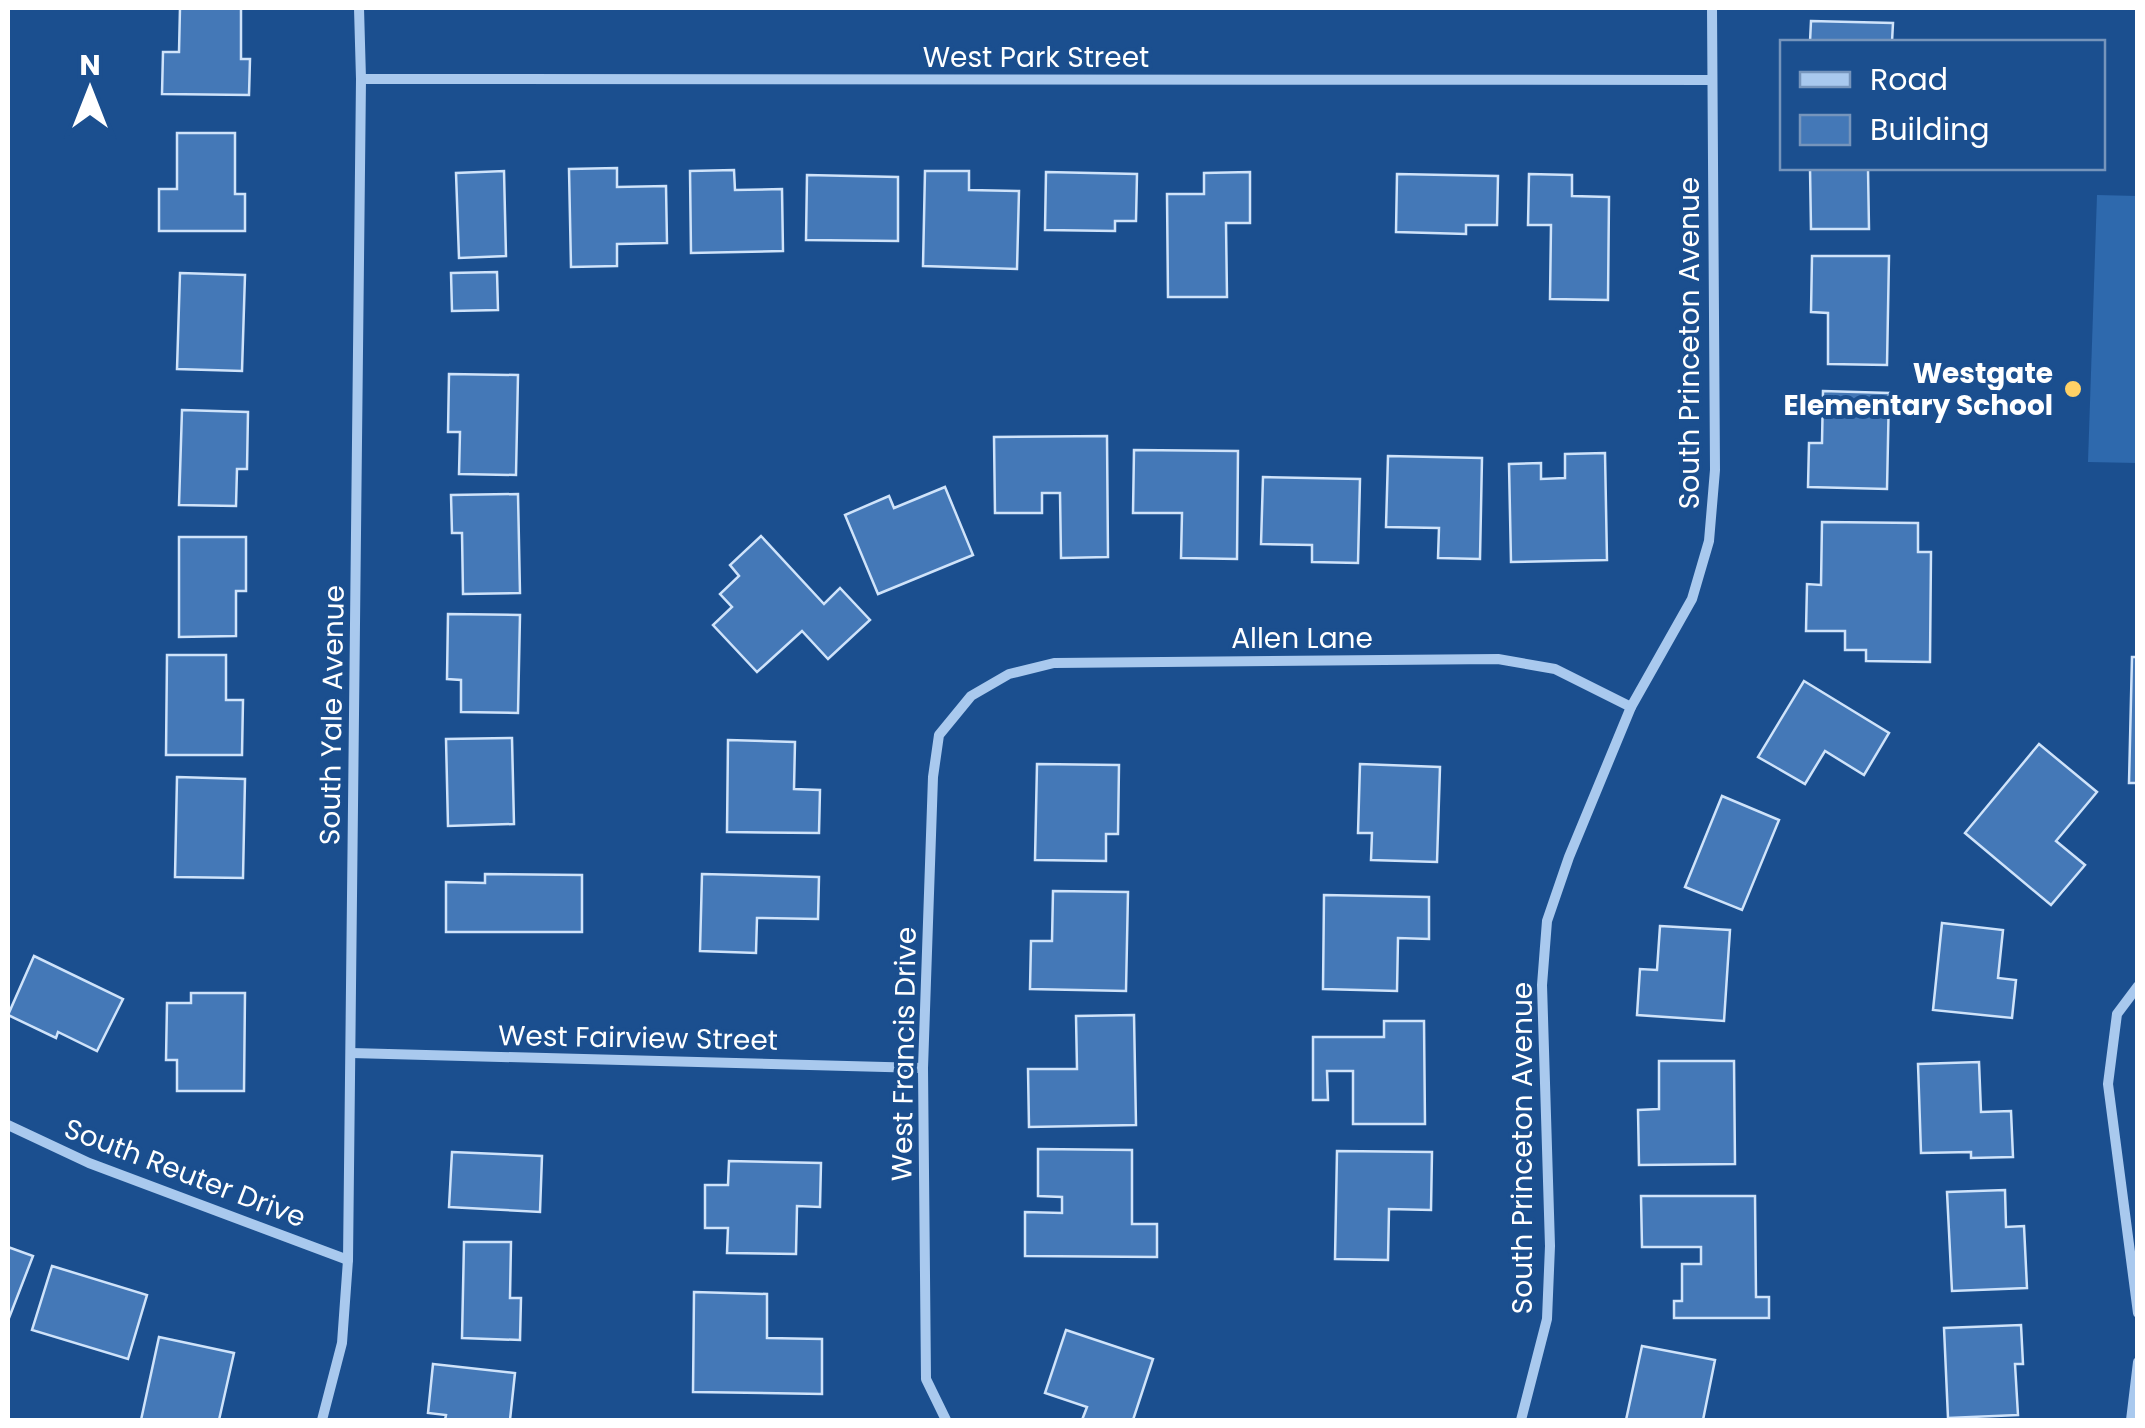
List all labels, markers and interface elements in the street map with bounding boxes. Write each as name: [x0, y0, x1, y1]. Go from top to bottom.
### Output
street label: West Park Street: [923, 38, 1149, 77]
north arrow: [40, 40, 140, 140]
legend: [1780, 40, 2105, 170]
text: N: [79, 46, 101, 85]
text: Road: [1870, 58, 1948, 101]
text: Building: [1870, 108, 1990, 151]
street label: South Princeton Avenue: [1670, 177, 1709, 509]
place label: Westgate Elementary School: [1784, 354, 2053, 425]
marker: Westgate Elementary School: [2062, 378, 2084, 400]
street label: South Yale Avenue: [310, 585, 354, 845]
street label: Allen Lane: [1231, 619, 1373, 658]
street label: West Francis Drive: [882, 926, 926, 1182]
street label: South Princeton Avenue: [1503, 982, 1542, 1314]
street label: West Fairview Street: [498, 1016, 778, 1060]
street label: South Reuter Drive: [59, 1109, 311, 1237]

